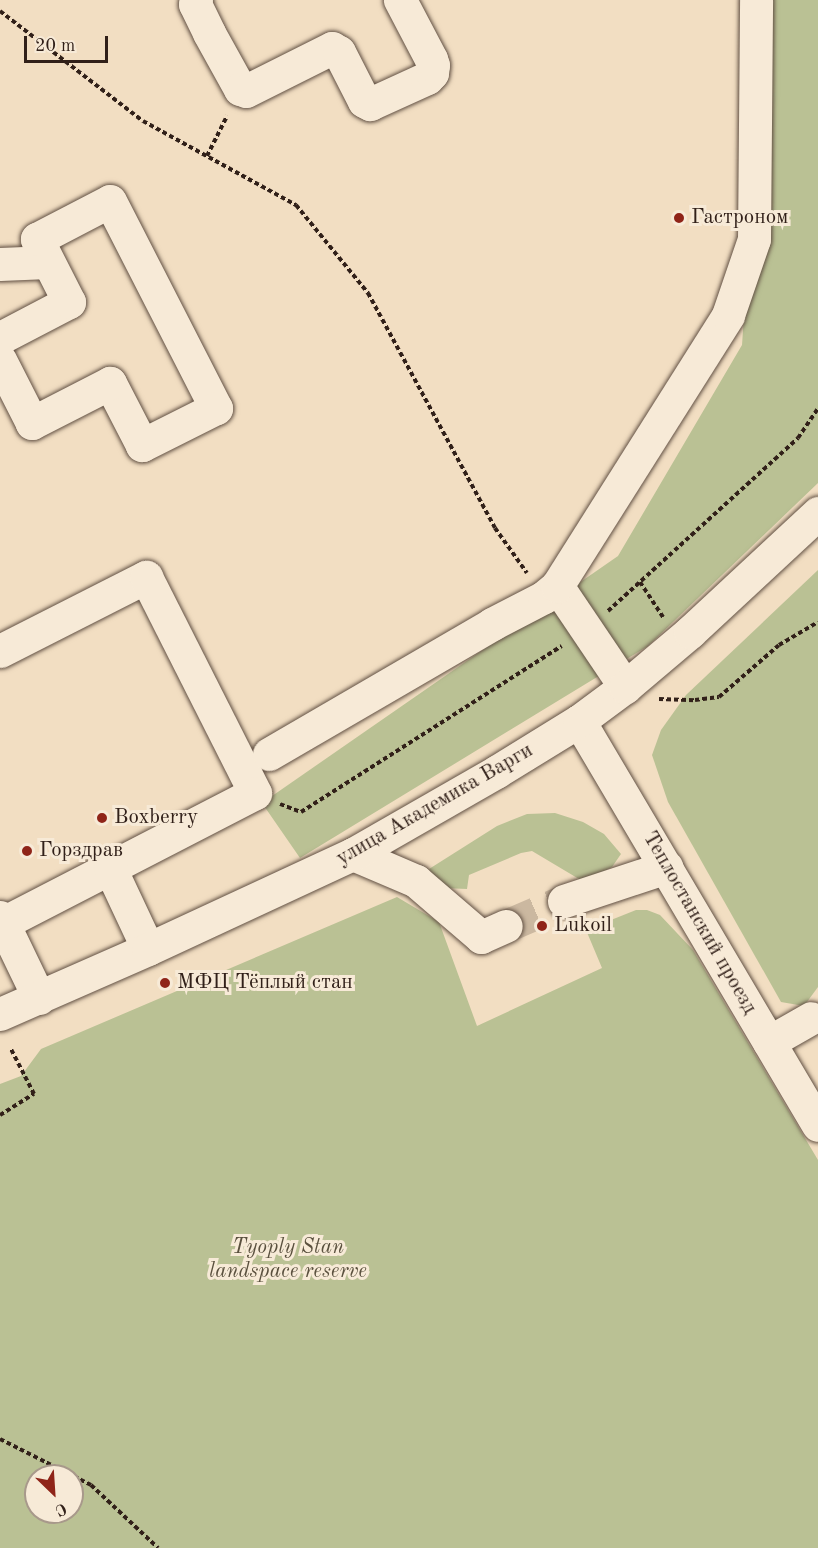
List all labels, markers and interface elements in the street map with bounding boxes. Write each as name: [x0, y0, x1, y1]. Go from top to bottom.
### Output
scale bar: [27, 24, 111, 62]
text: 20 m: [35, 37, 75, 55]
place label: Гастроном: [691, 205, 788, 231]
marker: Гастроном: [672, 211, 686, 225]
street label: улица Академика Варги: [332, 738, 538, 872]
place label: Boxberry: [114, 805, 198, 831]
marker: Boxberry: [95, 811, 109, 825]
street label: Теплостанский проезд: [636, 827, 762, 1019]
place label: Горздрав: [39, 838, 123, 864]
marker: Горздрав: [20, 844, 34, 858]
place label: Lukoil: [554, 913, 612, 939]
marker: Lukoil: [535, 919, 549, 933]
place label: МФЦ Тёплый стан: [177, 970, 353, 996]
marker: МФЦ Тёплый стан: [158, 976, 172, 990]
park label: Tyoply Stan landspace reserve: [209, 1235, 367, 1285]
north arrow: [24, 1464, 84, 1524]
text: С: [53, 1499, 69, 1518]

